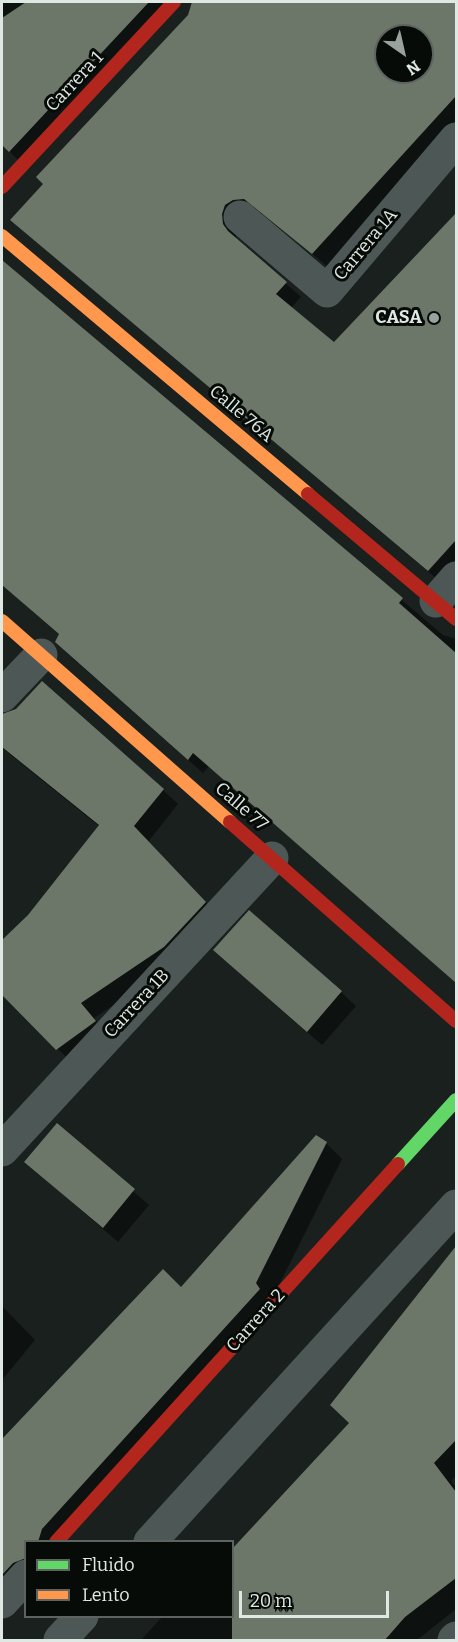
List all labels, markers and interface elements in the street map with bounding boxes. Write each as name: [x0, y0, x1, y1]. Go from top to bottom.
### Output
north arrow: [374, 24, 434, 84]
street label: Carrera 1: [42, 47, 108, 117]
text: N: [403, 56, 424, 79]
street label: Carrera 1A: [330, 205, 402, 285]
place label: CASA: [375, 307, 422, 329]
marker: CASA: [427, 311, 441, 325]
street label: Calle 76A: [205, 381, 277, 447]
street label: Calle 77: [210, 778, 272, 836]
street label: Carrera 1B: [100, 965, 174, 1043]
street label: Carrera 2: [222, 1285, 290, 1357]
legend: [24, 1540, 234, 1618]
text: Fluido: [82, 1554, 135, 1576]
scale bar: [242, 1579, 392, 1617]
text: Lento: [82, 1584, 130, 1606]
text: 20 m: [250, 1590, 292, 1612]

